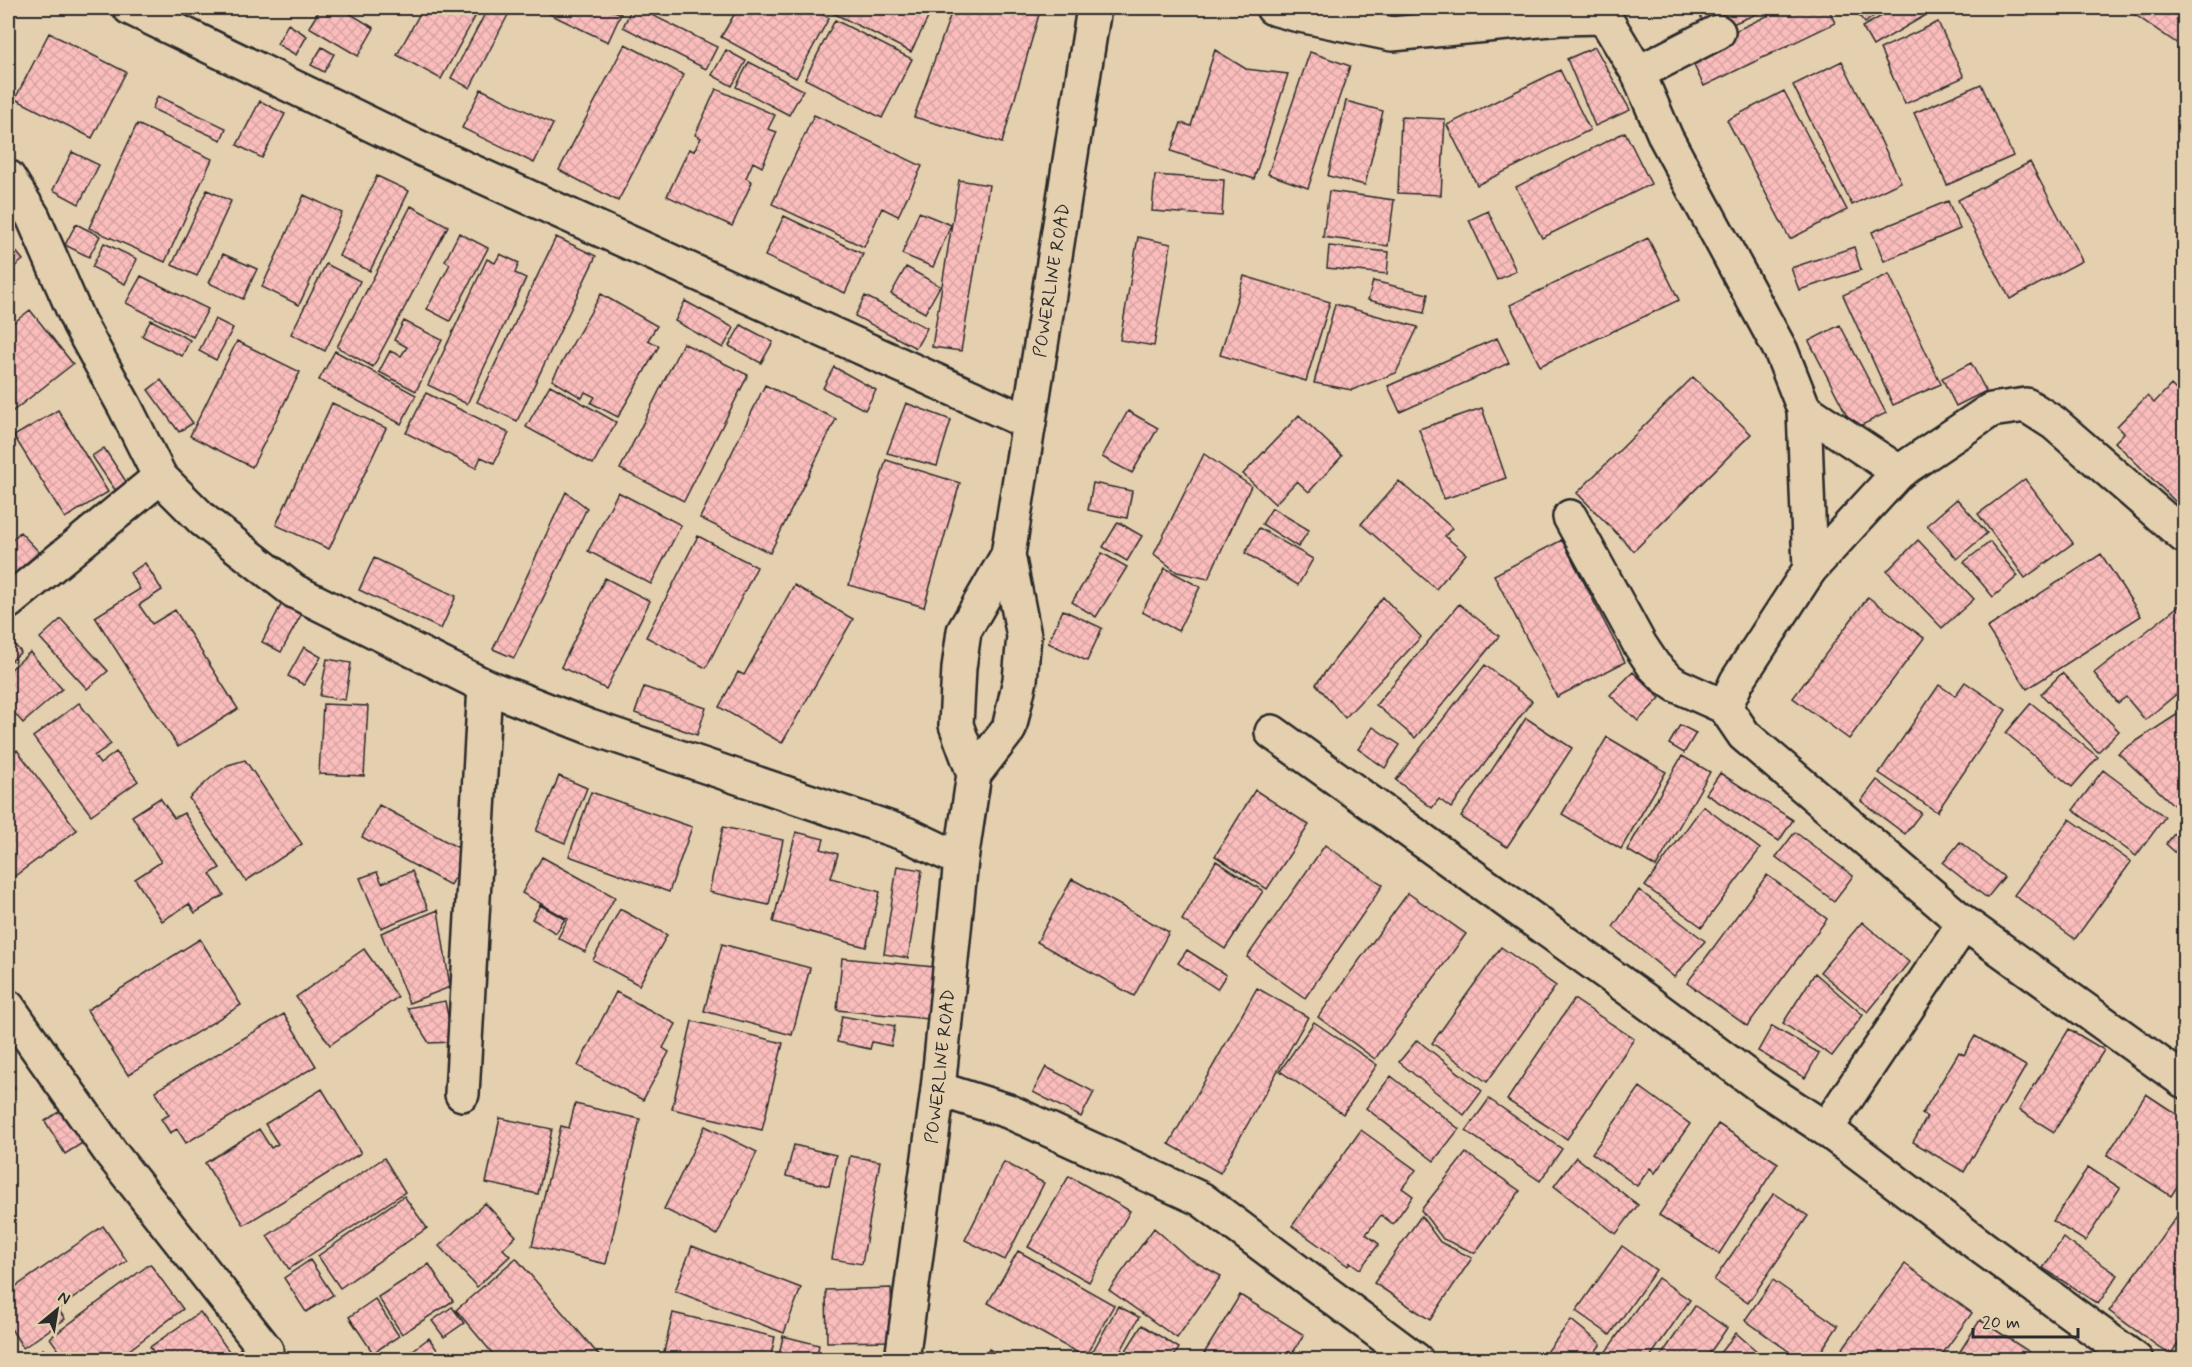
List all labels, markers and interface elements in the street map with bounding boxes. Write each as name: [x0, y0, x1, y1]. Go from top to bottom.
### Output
street label: POWERLINE ROAD: [1028, 202, 1076, 359]
street label: POWERLINE ROAD: [920, 988, 961, 1145]
north arrow: [27, 1280, 87, 1340]
text: N: [54, 1287, 74, 1310]
scale bar: [1973, 1301, 2078, 1339]
text: 20 m: [1982, 1311, 2020, 1335]

